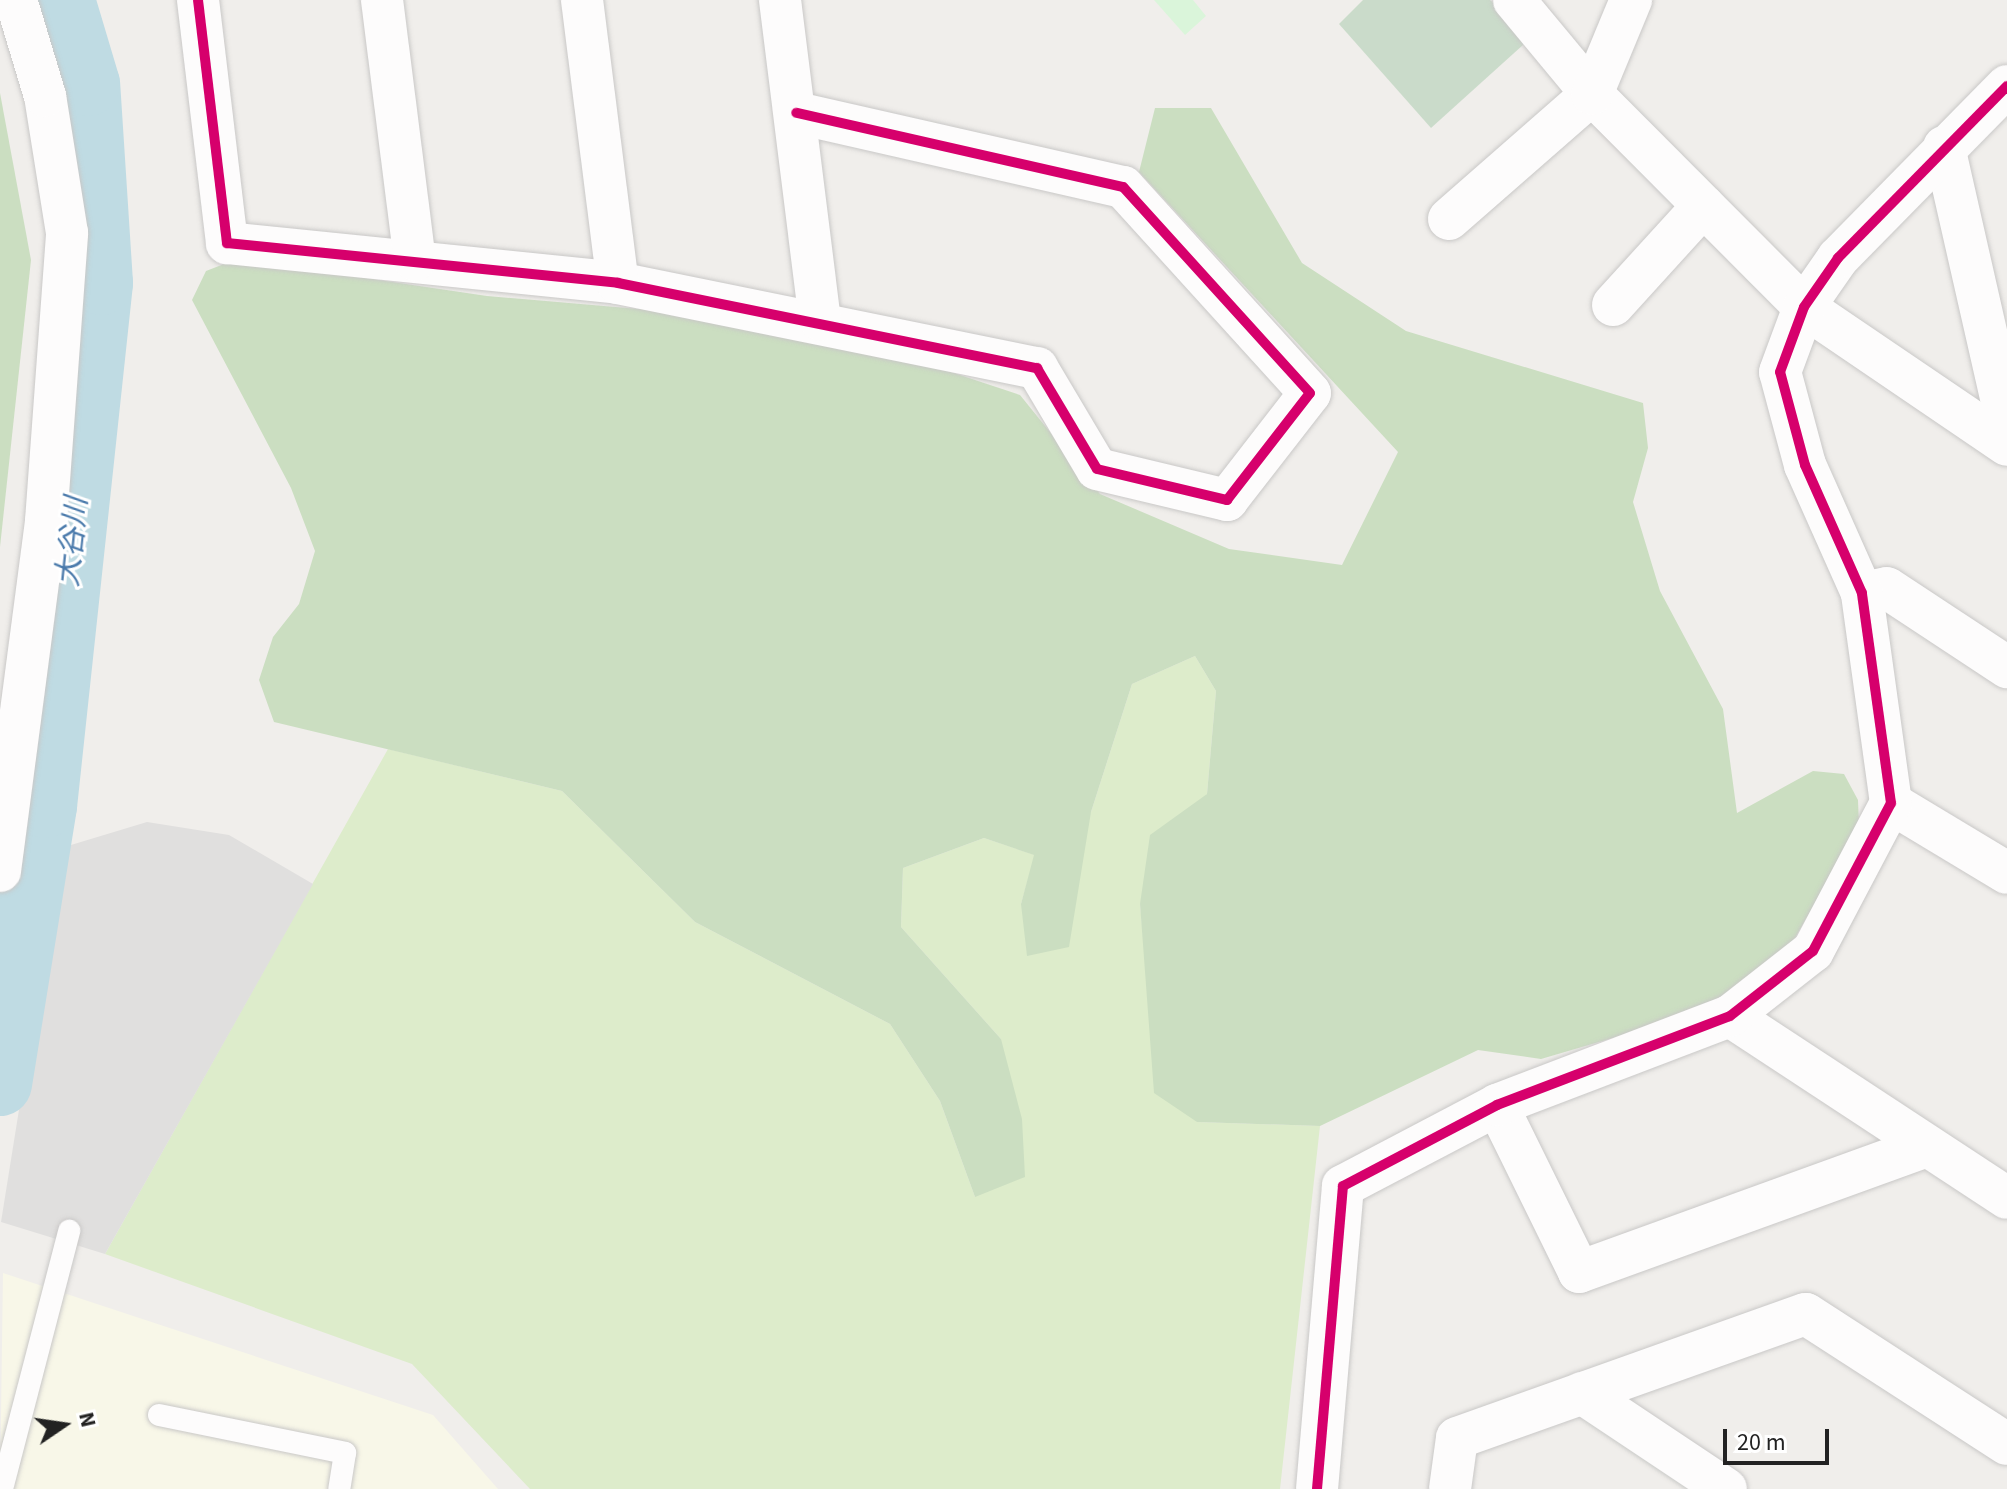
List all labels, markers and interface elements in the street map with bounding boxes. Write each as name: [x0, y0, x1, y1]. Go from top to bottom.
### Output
water label: 大谷川: [50, 495, 96, 589]
north arrow: [24, 1385, 104, 1465]
text: N: [70, 1409, 105, 1430]
scale bar: [1727, 1413, 1833, 1463]
text: 20 m: [1737, 1425, 1786, 1460]

